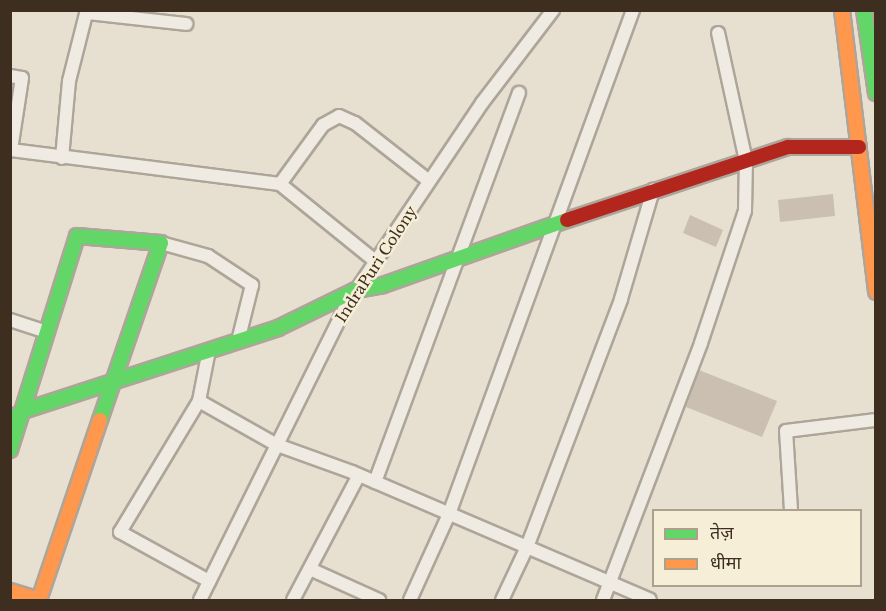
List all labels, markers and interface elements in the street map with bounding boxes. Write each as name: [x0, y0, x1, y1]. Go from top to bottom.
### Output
street label: IndraPuri Colony: [332, 202, 420, 326]
legend: [652, 509, 862, 587]
text: तेज़: [710, 522, 734, 544]
text: धीमा: [710, 552, 741, 574]

